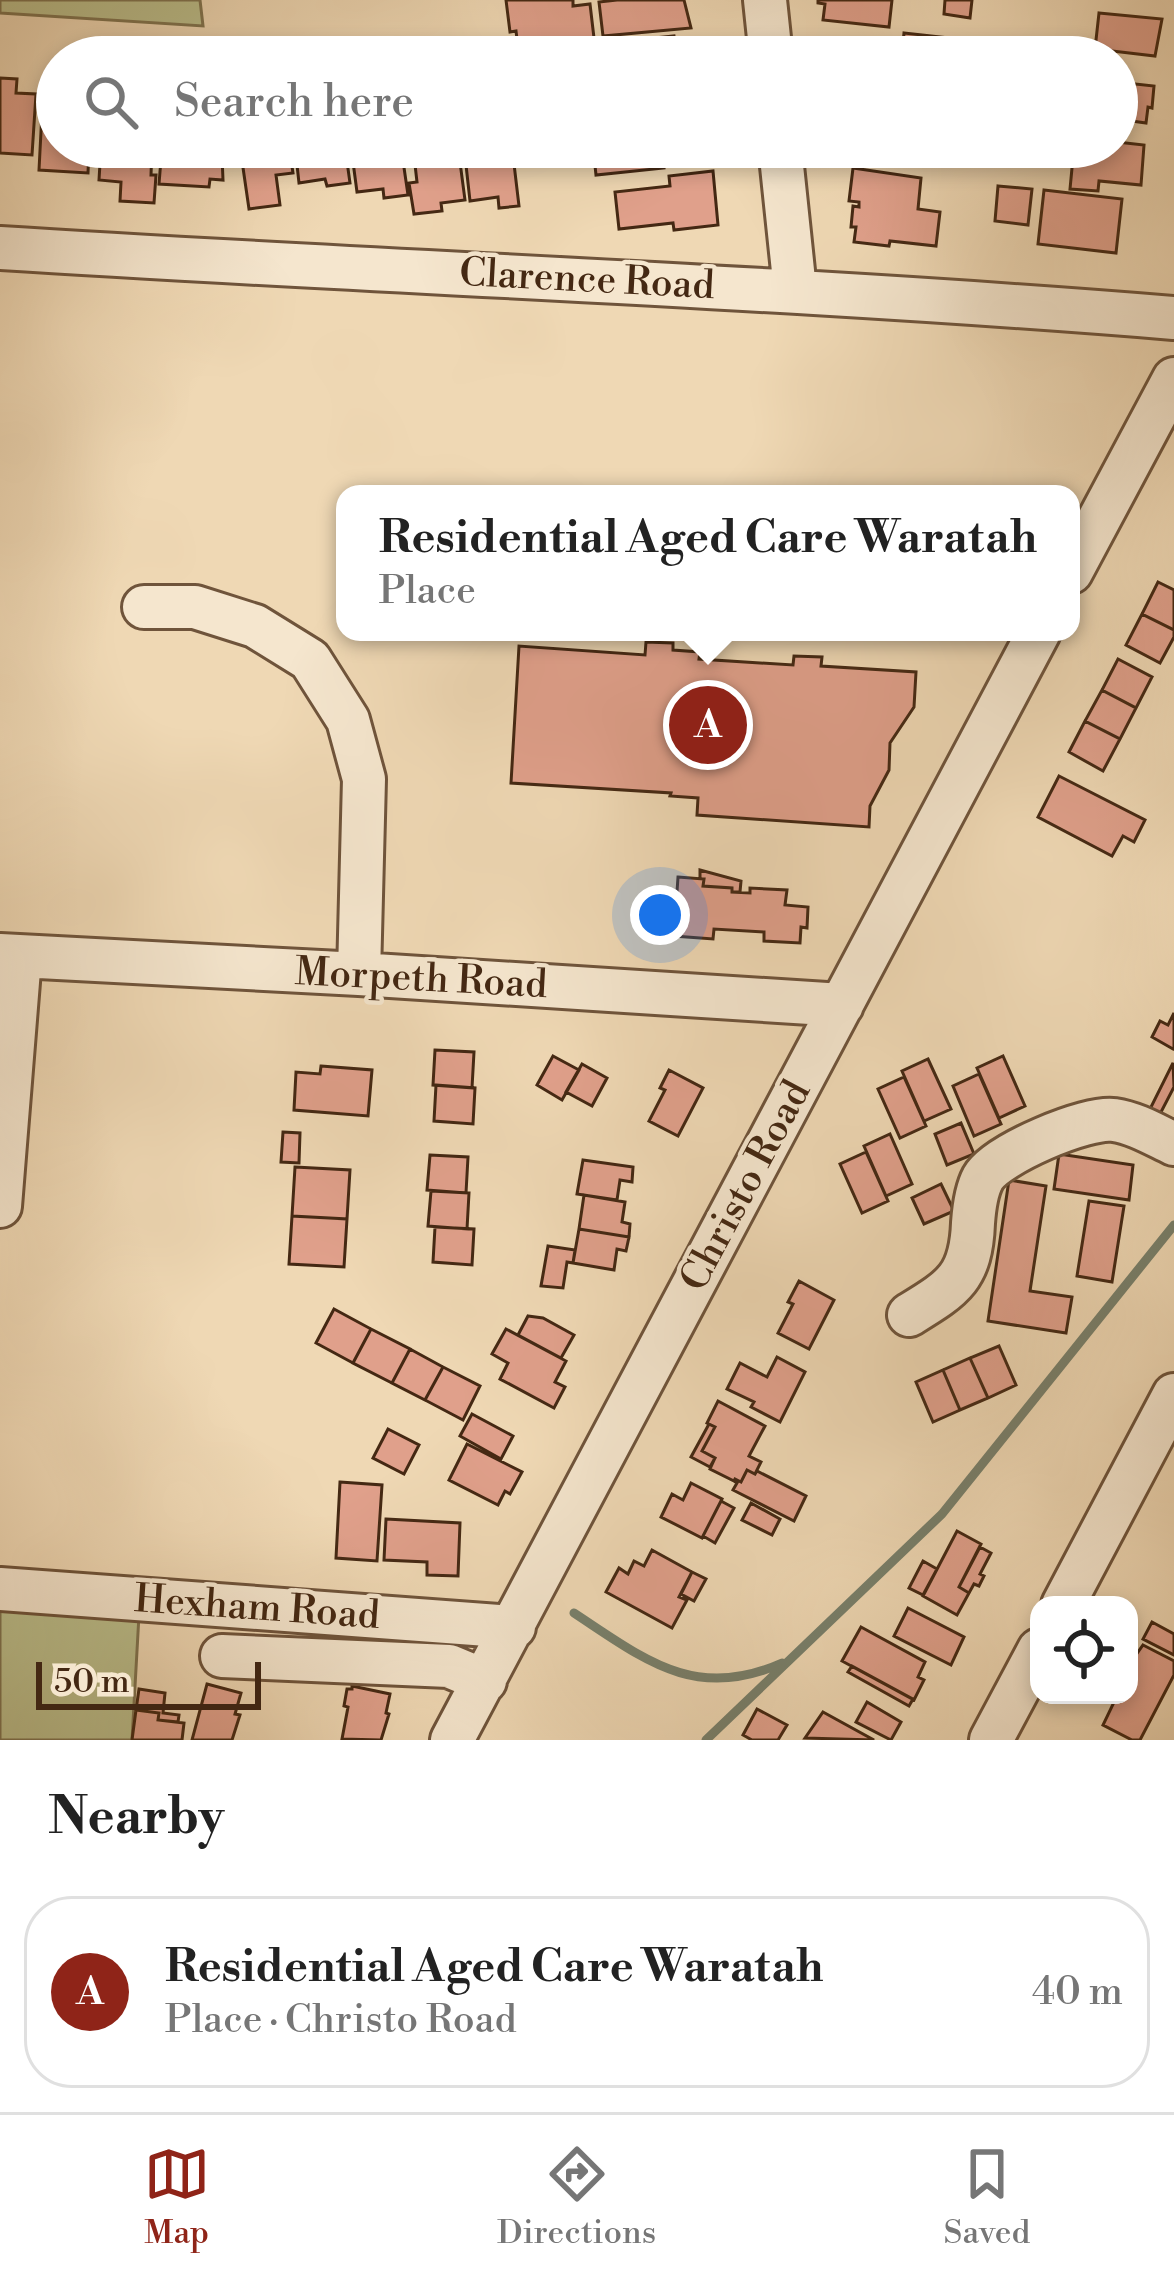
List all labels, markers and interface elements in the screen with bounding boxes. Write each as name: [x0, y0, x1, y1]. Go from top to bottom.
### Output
search box: [36, 36, 1138, 168]
icon: search: [78, 69, 144, 135]
text: Search here: [174, 74, 414, 131]
street label: Clarence Road: [458, 249, 716, 311]
popup: [336, 485, 1080, 641]
text: Residential Aged Care Waratah: [379, 510, 1037, 567]
text: Place: [379, 567, 476, 616]
pin: A: [669, 680, 747, 770]
your location: [630, 885, 690, 945]
street label: Morpeth Road: [294, 948, 548, 1010]
street label: Christo Road: [670, 1072, 822, 1300]
street label: Hexham Road: [133, 1575, 381, 1641]
map controls: [1030, 1596, 1138, 1704]
button: locate: [1030, 1596, 1138, 1704]
scale bar: [36, 1656, 261, 1709]
text: 50 m: [54, 1662, 130, 1703]
text: Nearby: [48, 1786, 224, 1850]
text: Residential Aged Care Waratah: [165, 1939, 824, 1996]
text: A: [76, 1968, 104, 2017]
text: 40 m: [1032, 1968, 1123, 2017]
text: Place · Christo Road: [165, 1996, 517, 2045]
tab: Map: [144, 2141, 210, 2254]
tab: Directions: [497, 2141, 656, 2254]
tab: Saved: [944, 2141, 1030, 2254]

